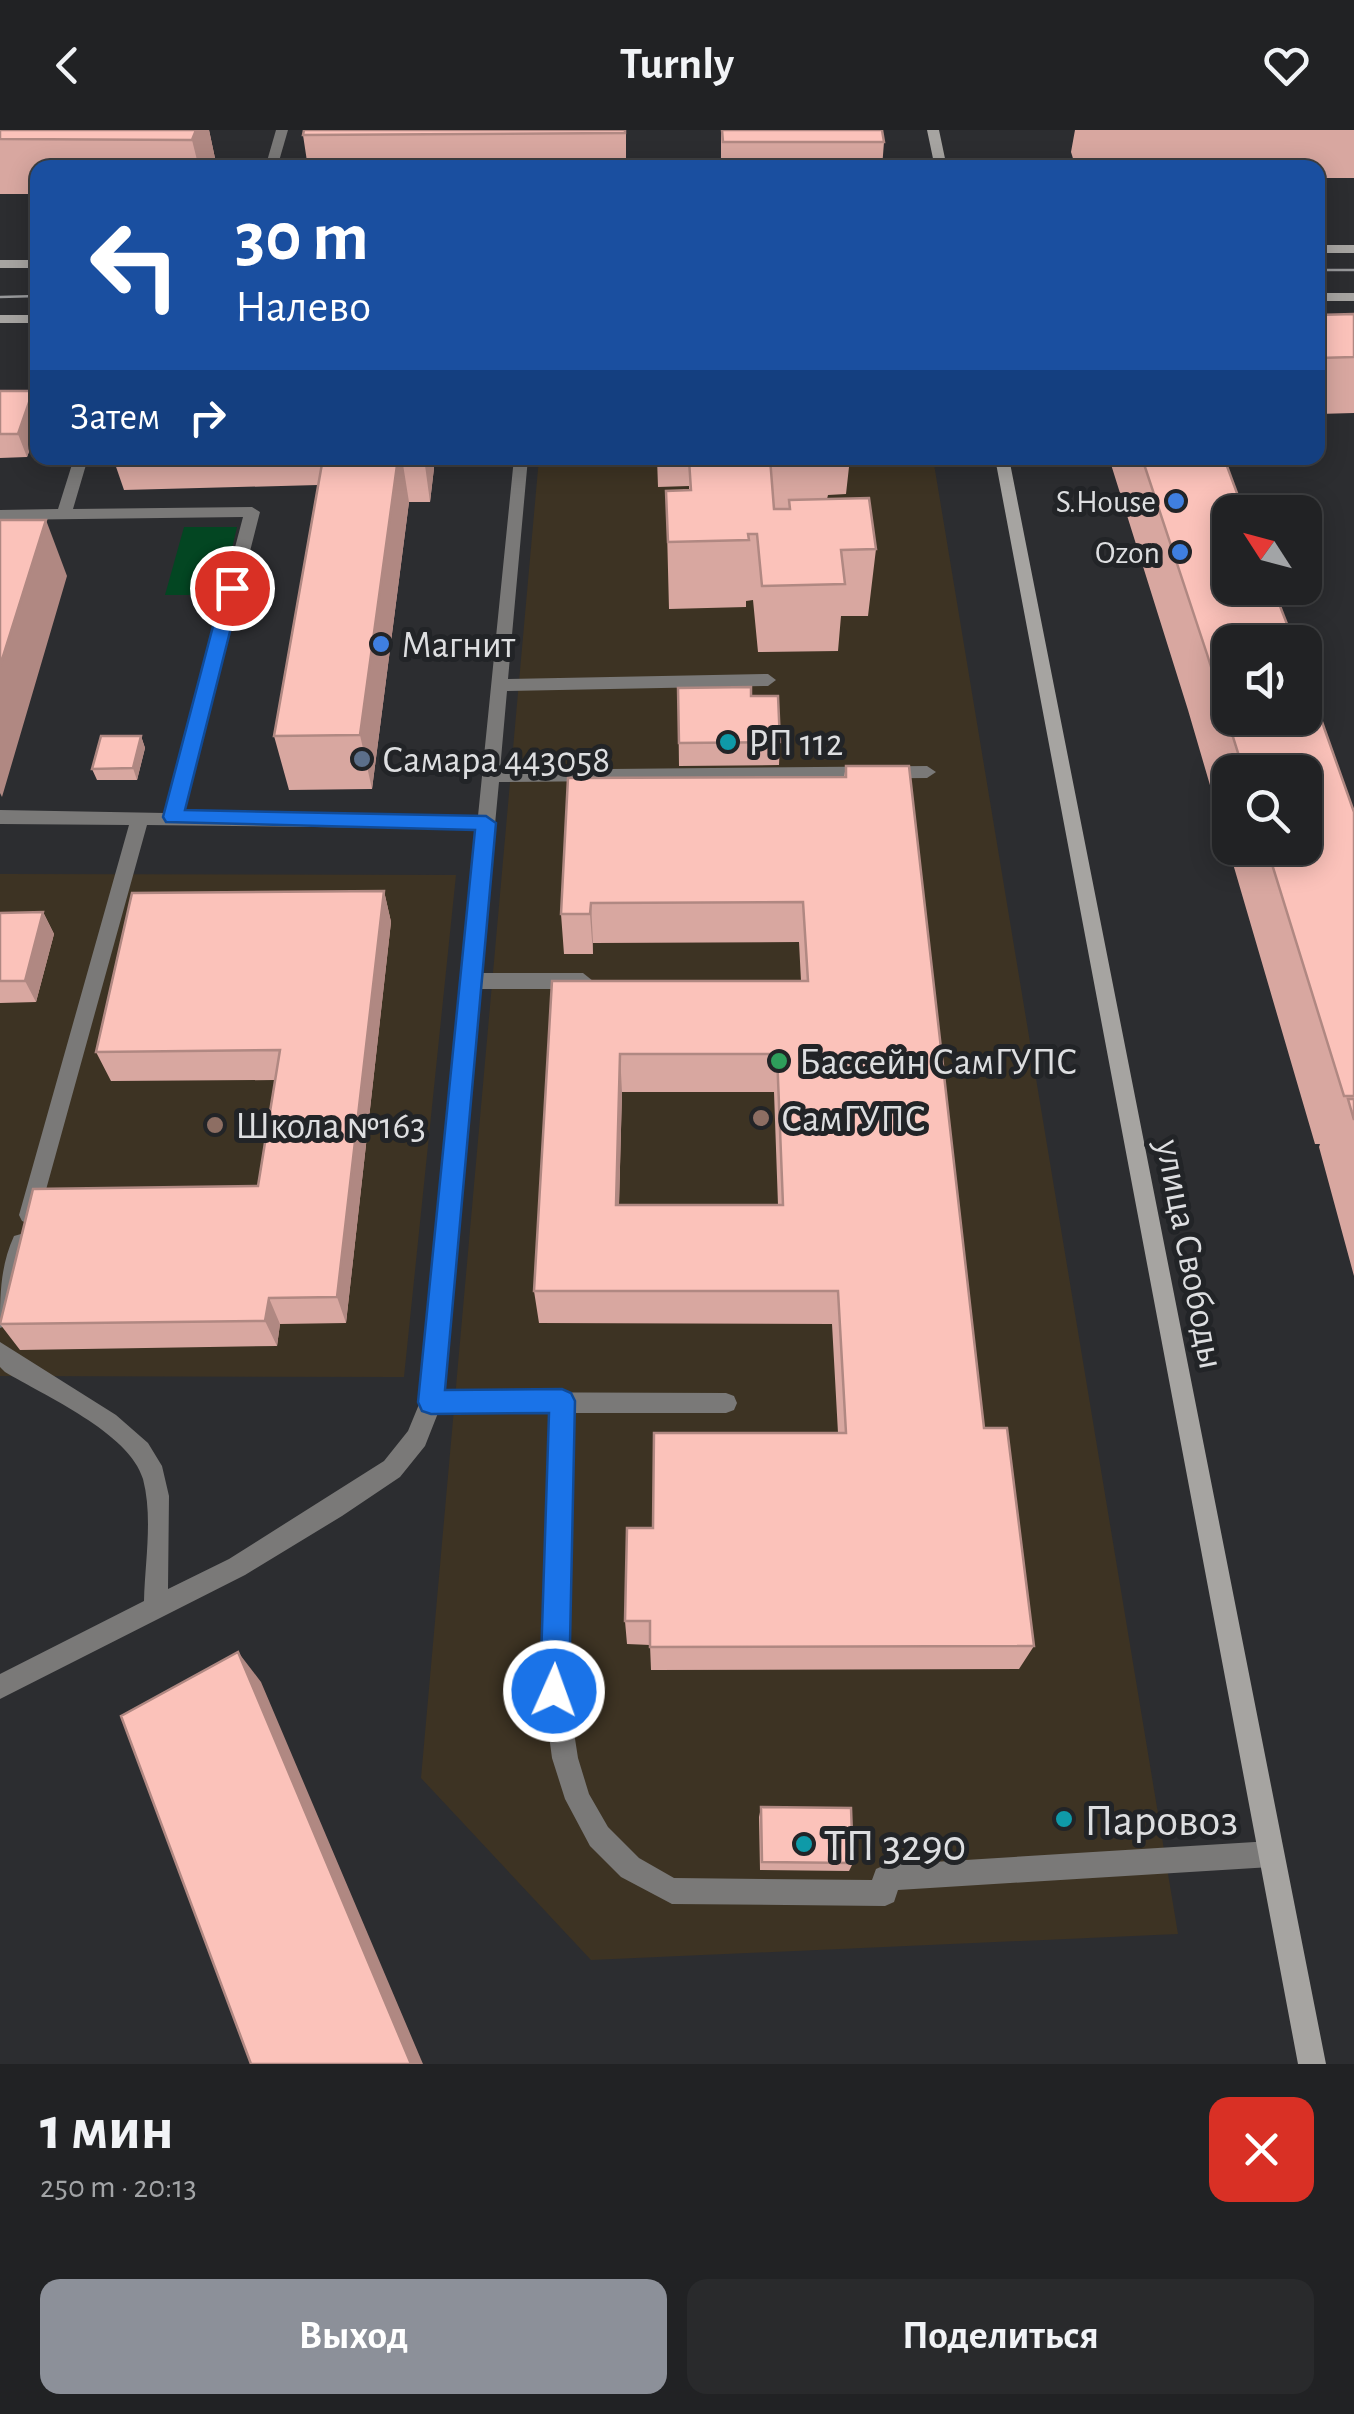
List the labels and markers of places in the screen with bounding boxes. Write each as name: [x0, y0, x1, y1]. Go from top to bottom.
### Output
place label: S.House: [1056, 486, 1156, 518]
marker: S.House: [1165, 490, 1187, 512]
place label: Ozon: [1095, 537, 1160, 569]
marker: Ozon: [1169, 541, 1191, 563]
pin: [190, 546, 275, 631]
place label: Магнит: [401, 627, 515, 665]
marker: Магнит: [370, 633, 392, 655]
place label: РП 112: [748, 725, 843, 763]
marker: РП 112: [717, 731, 739, 753]
place label: Самара 443058: [382, 742, 610, 780]
marker: Самара 443058: [351, 748, 373, 770]
place label: Бассейн СамГУПС: [799, 1044, 1077, 1082]
marker: Бассейн СамГУПС: [768, 1050, 790, 1072]
place label: СамГУПС: [781, 1101, 926, 1139]
marker: СамГУПС: [750, 1107, 772, 1129]
place label: Школа №163: [235, 1108, 426, 1146]
marker: Школа №163: [204, 1114, 226, 1136]
place label: Паровоз: [1084, 1799, 1238, 1844]
marker: Паровоз: [1053, 1808, 1075, 1830]
place label: ТП 3290: [824, 1824, 966, 1869]
marker: ТП 3290: [793, 1833, 815, 1855]

